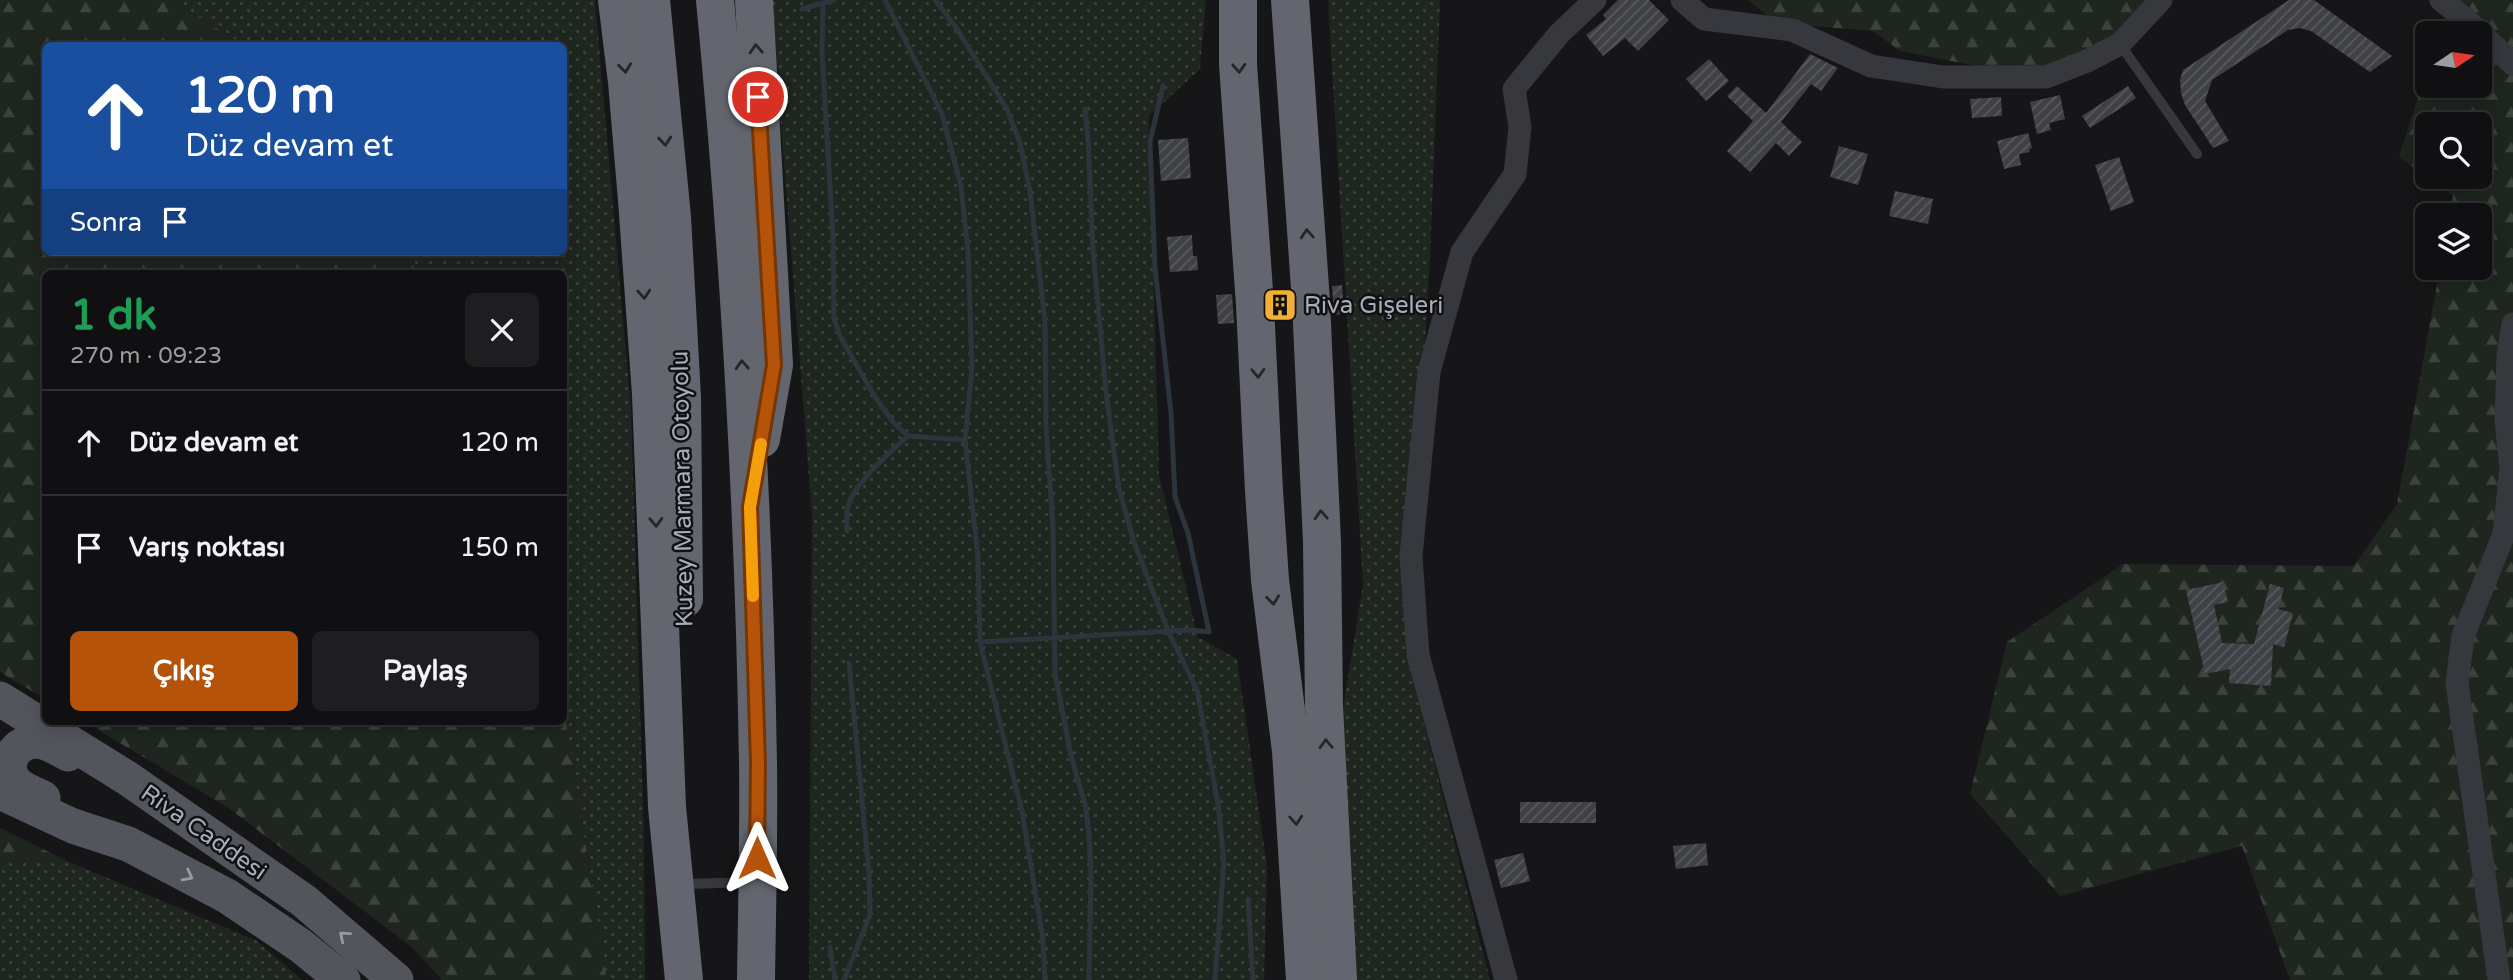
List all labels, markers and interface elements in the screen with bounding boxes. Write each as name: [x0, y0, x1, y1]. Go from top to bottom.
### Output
north arrow: [2415, 21, 2492, 98]
map controls: [2415, 21, 2492, 280]
one-way arrow: [748, 44, 763, 55]
one-way arrow: [618, 62, 633, 74]
one-way arrow: [1231, 63, 1246, 74]
text: 120 m: [185, 67, 335, 126]
pin: [728, 67, 788, 127]
icon: ahead: [70, 70, 161, 161]
icon: arrive: [739, 78, 777, 116]
button: search: [2415, 112, 2492, 189]
text: Düz devam et: [185, 127, 393, 165]
one-way arrow: [657, 136, 672, 147]
icon: arrive: [156, 203, 194, 241]
button: layers: [2415, 203, 2492, 280]
text: Sonra: [70, 207, 142, 238]
one-way arrow: [1299, 229, 1314, 240]
building icon: Riva Gişeleri: [1261, 286, 1299, 324]
one-way arrow: [636, 289, 651, 300]
text: 1 dk: [70, 290, 157, 341]
place label: Riva Gişeleri: [1304, 291, 1443, 320]
button: close: [465, 293, 539, 367]
text: 270 m · 09:23: [70, 342, 222, 370]
street label: Kuzey Marmara Otoyolu: [666, 351, 699, 627]
one-way arrow: [735, 360, 750, 371]
one-way arrow: [1250, 368, 1265, 379]
icon: ahead: [70, 424, 108, 462]
text: Düz devam et: [129, 427, 298, 458]
text: 120 m: [459, 427, 539, 458]
one-way arrow: [1314, 509, 1329, 520]
one-way arrow: [648, 516, 663, 527]
icon: arrive: [70, 529, 108, 567]
text: Varış noktası: [129, 532, 285, 563]
text: 150 m: [459, 532, 539, 563]
one-way arrow: [1265, 594, 1280, 606]
button: Çıkış: [70, 631, 298, 711]
button: Paylaş: [312, 631, 539, 711]
one-way arrow: [1318, 738, 1333, 749]
street label: Riva Caddesi: [135, 778, 272, 886]
one-way arrow: [1288, 814, 1303, 825]
position arrow: [720, 821, 794, 895]
one-way arrow: [181, 868, 194, 881]
one-way arrow: [340, 932, 353, 944]

